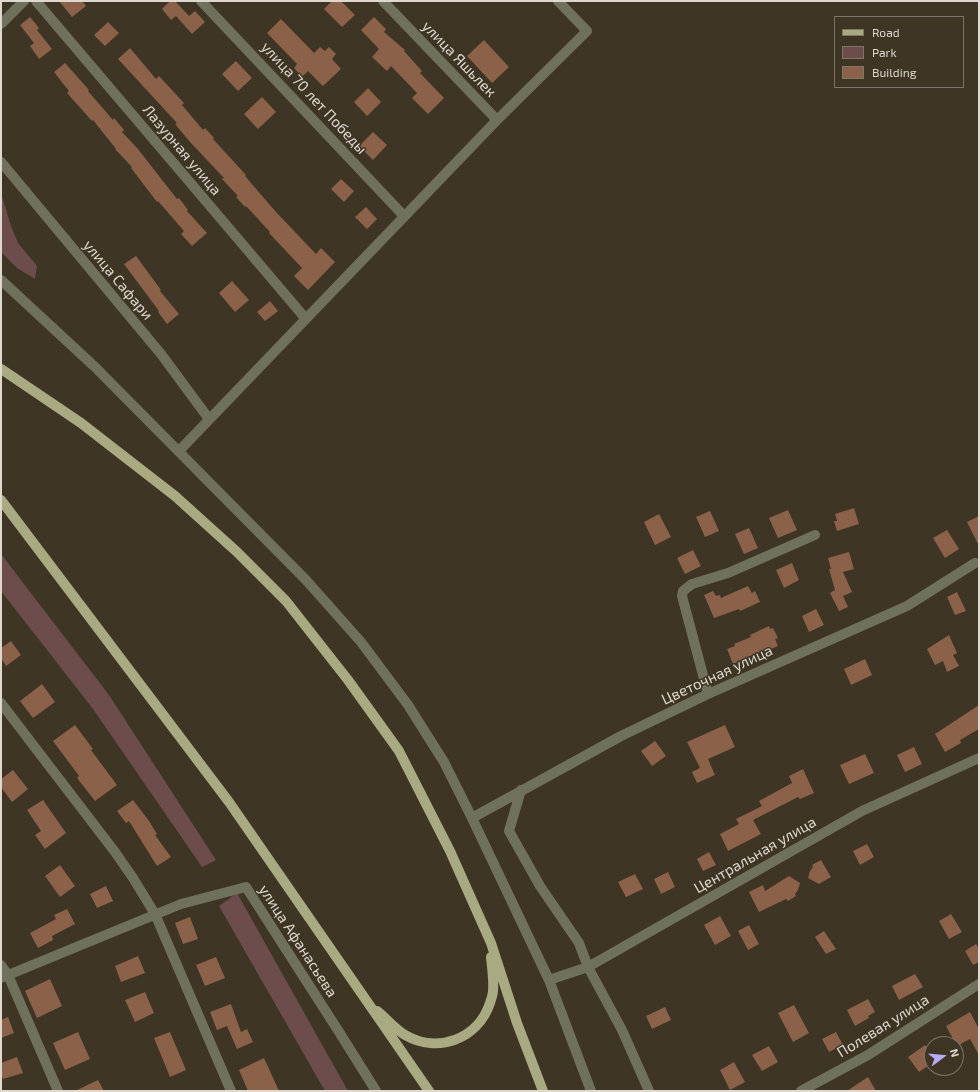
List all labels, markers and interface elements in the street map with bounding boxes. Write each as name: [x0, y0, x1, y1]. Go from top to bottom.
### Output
legend: [834, 16, 964, 88]
street label: улица Яшьлек: [418, 17, 500, 101]
text: Road: [872, 25, 900, 39]
street label: улица 70 лет Победы: [257, 38, 371, 158]
text: Park: [872, 45, 897, 59]
text: Building: [872, 65, 916, 79]
street label: Лазурная улица: [139, 101, 225, 199]
street label: улица Сафари: [79, 236, 157, 324]
street label: Цветочная улица: [659, 641, 775, 709]
street label: Центральная улица: [691, 813, 819, 897]
street label: улица Афанасьева: [255, 881, 341, 1001]
street label: Полевая улица: [834, 991, 932, 1061]
north arrow: [924, 1036, 964, 1076]
text: N: [948, 1047, 962, 1058]

